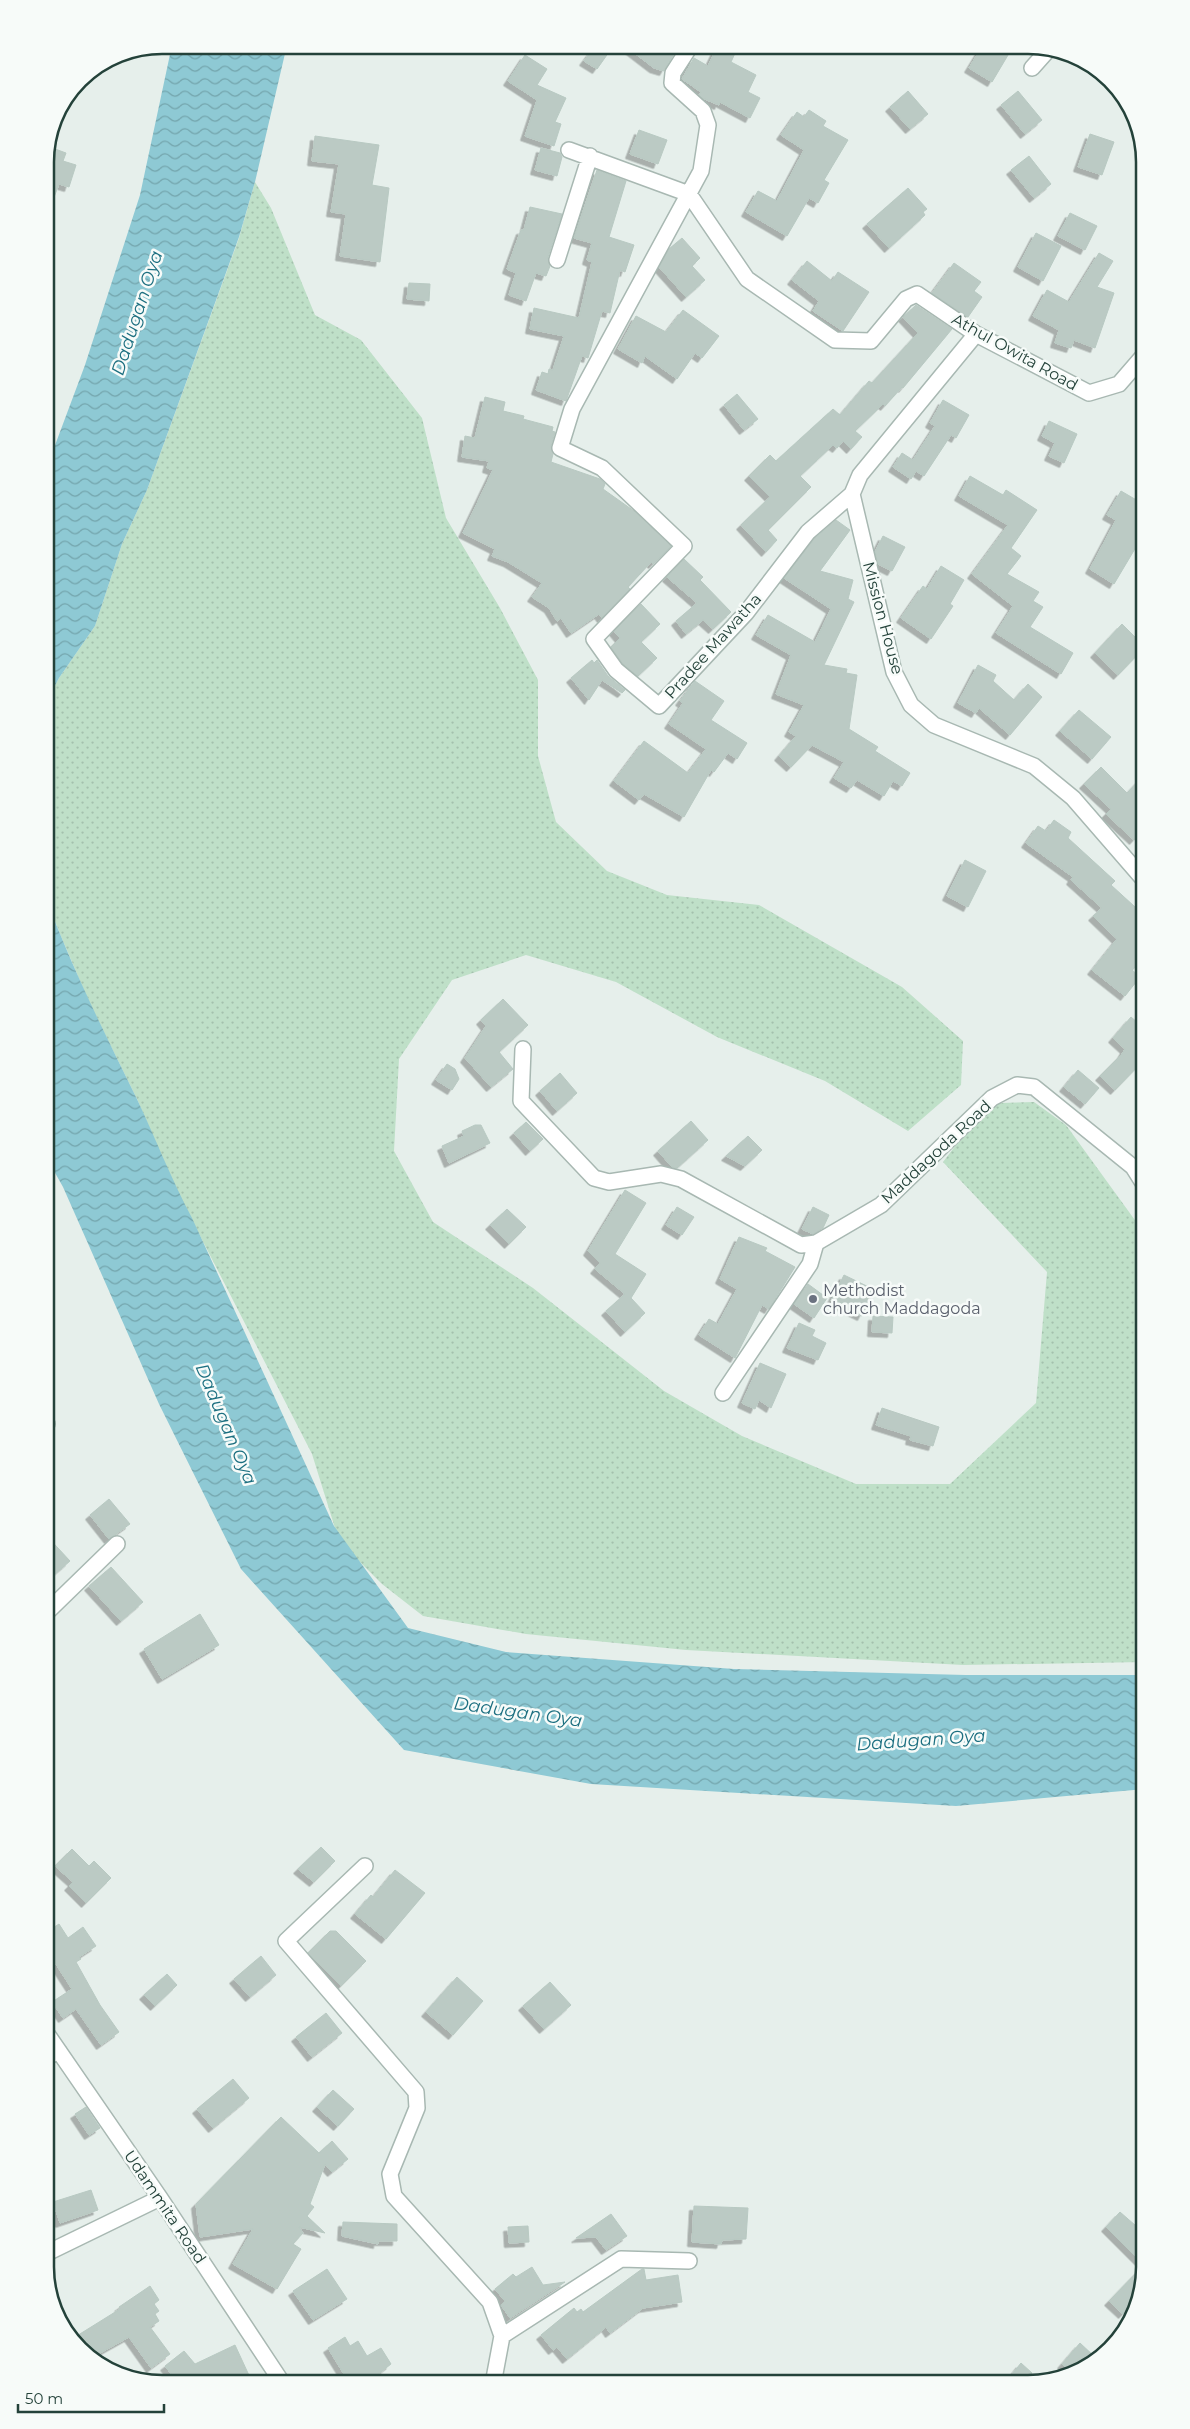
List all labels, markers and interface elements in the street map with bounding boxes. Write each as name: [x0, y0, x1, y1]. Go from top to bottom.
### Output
water label: Dadugan Oya: [107, 248, 167, 378]
street label: Athul Owita Road: [949, 309, 1081, 395]
street label: Mission House: [859, 560, 907, 676]
street label: Pradee Mawatha: [661, 589, 765, 703]
street label: Maddagoda Road: [877, 1096, 995, 1208]
place label: Methodist church Maddagoda: [823, 1281, 981, 1318]
marker: Methodist church Maddagoda: [807, 1293, 819, 1305]
water label: Dadugan Oya: [191, 1360, 261, 1488]
water label: Dadugan Oya: [452, 1692, 584, 1732]
water label: Dadugan Oya: [856, 1725, 986, 1755]
street label: Udammita Road: [120, 2147, 210, 2267]
scale bar: [18, 2382, 164, 2414]
text: 50 m: [25, 2389, 63, 2408]

